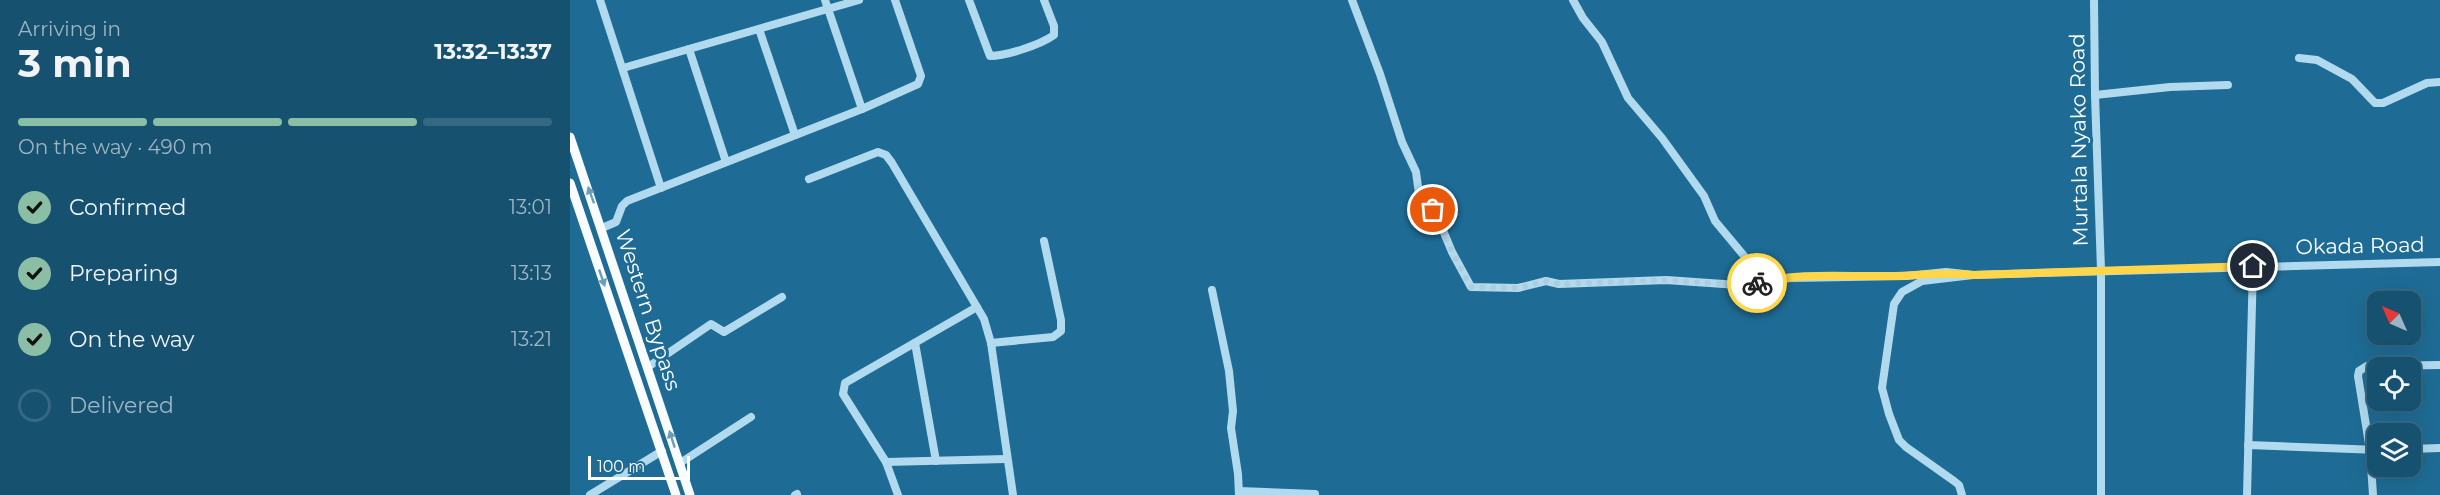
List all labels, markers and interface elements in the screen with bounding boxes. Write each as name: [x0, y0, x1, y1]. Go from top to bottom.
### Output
text: Arriving in: [18, 17, 121, 41]
street label: Murtala Nyako Road: [2064, 33, 2093, 247]
text: 13:32–13:37: [434, 38, 552, 65]
text: 3 min: [18, 39, 132, 87]
text: On the way · 490 m: [18, 135, 212, 159]
pin: [1407, 184, 1458, 235]
one-way arrow: [585, 185, 595, 203]
icon: check: [18, 191, 51, 224]
icon: bag: [1416, 193, 1449, 226]
text: Confirmed: [69, 194, 186, 221]
text: 13:01: [509, 195, 552, 219]
street label: Western Bypass: [611, 226, 686, 394]
street label: Okada Road: [2295, 232, 2425, 259]
pin: [2227, 240, 2278, 291]
icon: home: [2236, 249, 2269, 282]
courier: [1727, 253, 1787, 313]
icon: check: [18, 257, 51, 290]
text: Preparing: [69, 260, 178, 287]
text: 13:13: [511, 261, 552, 285]
icon: bike: [1741, 267, 1774, 300]
one-way arrow: [597, 269, 607, 287]
north arrow: [2367, 291, 2421, 345]
map controls: [2367, 291, 2421, 477]
icon: check: [18, 323, 51, 356]
text: On the way: [69, 326, 194, 353]
text: 13:21: [511, 327, 552, 351]
button: locate: [2367, 357, 2421, 411]
text: Delivered: [69, 392, 174, 419]
button: layers: [2367, 423, 2421, 477]
one-way arrow: [667, 430, 676, 448]
scale bar: [588, 453, 690, 480]
text: 100 m: [597, 457, 645, 476]

